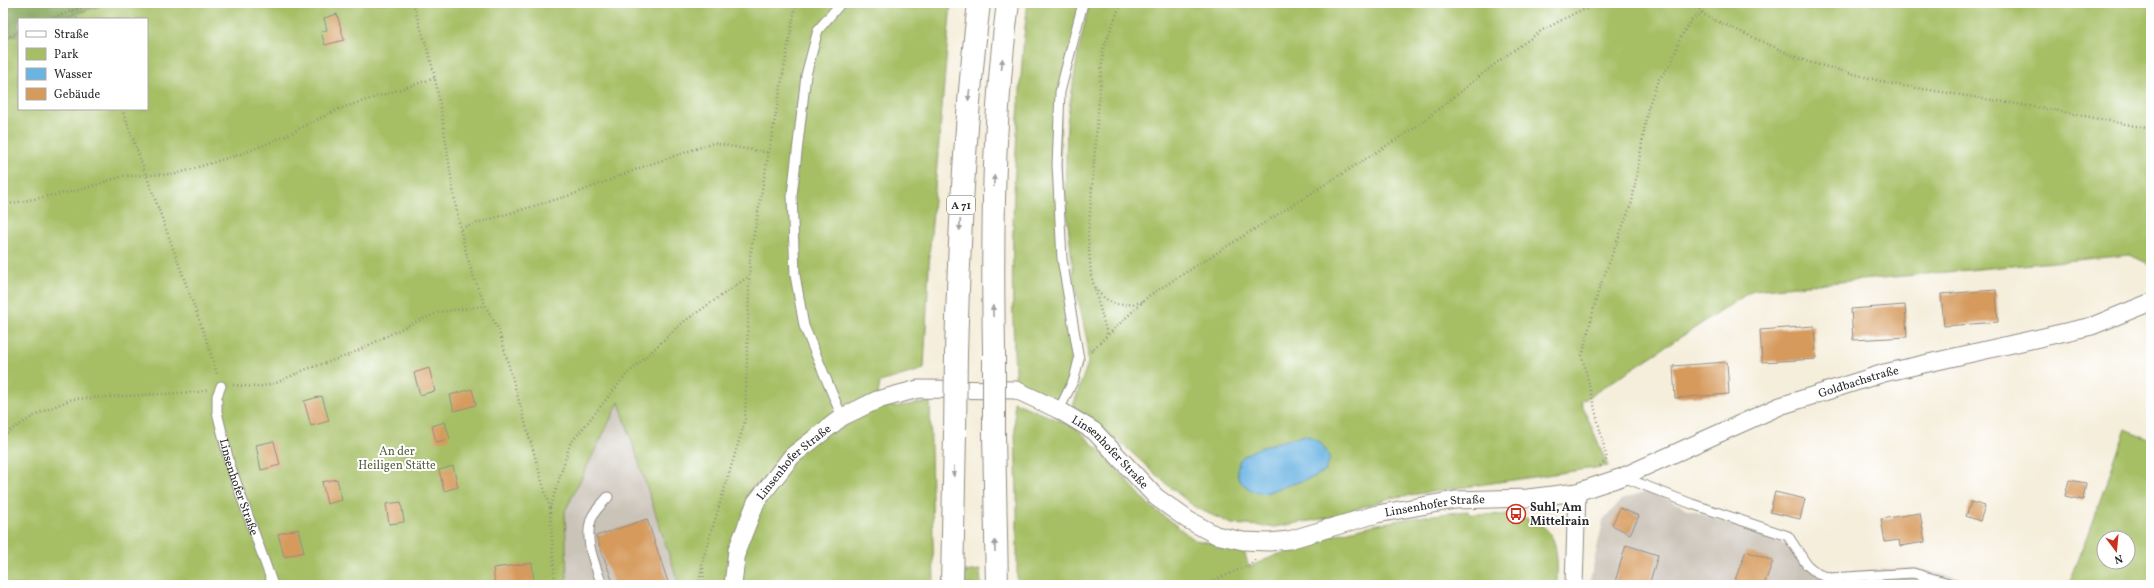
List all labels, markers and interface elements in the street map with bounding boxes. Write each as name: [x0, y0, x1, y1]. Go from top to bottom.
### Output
legend: [18, 18, 148, 110]
text: Straße: [54, 27, 89, 43]
text: Park: [54, 47, 79, 63]
one-way arrow: [999, 58, 1006, 70]
text: Wasser: [54, 67, 92, 83]
text: Gebäude: [54, 87, 101, 103]
one-way arrow: [966, 89, 973, 101]
one-way arrow: [991, 175, 998, 187]
road number: A 71: [947, 196, 975, 214]
one-way arrow: [956, 219, 963, 231]
one-way arrow: [990, 304, 996, 317]
street label: Goldbachstraße: [1816, 363, 1901, 402]
street label: Linsenhofer Straße: [1068, 412, 1152, 493]
street label: Linsenhofer Straße: [753, 421, 835, 504]
street label: Linsenhofer Straße: [215, 437, 262, 538]
park label: An der Heiligen Stätte: [358, 444, 436, 474]
one-way arrow: [951, 465, 957, 478]
street label: Linsenhofer Straße: [1384, 492, 1485, 521]
place label: Suhl, Am Mittelrain: [1530, 500, 1589, 530]
bus stop icon: Suhl, Am Mittelrain: [1505, 503, 1527, 525]
north arrow: [2096, 530, 2136, 570]
one-way arrow: [992, 539, 998, 552]
text: N: [2112, 550, 2124, 566]

